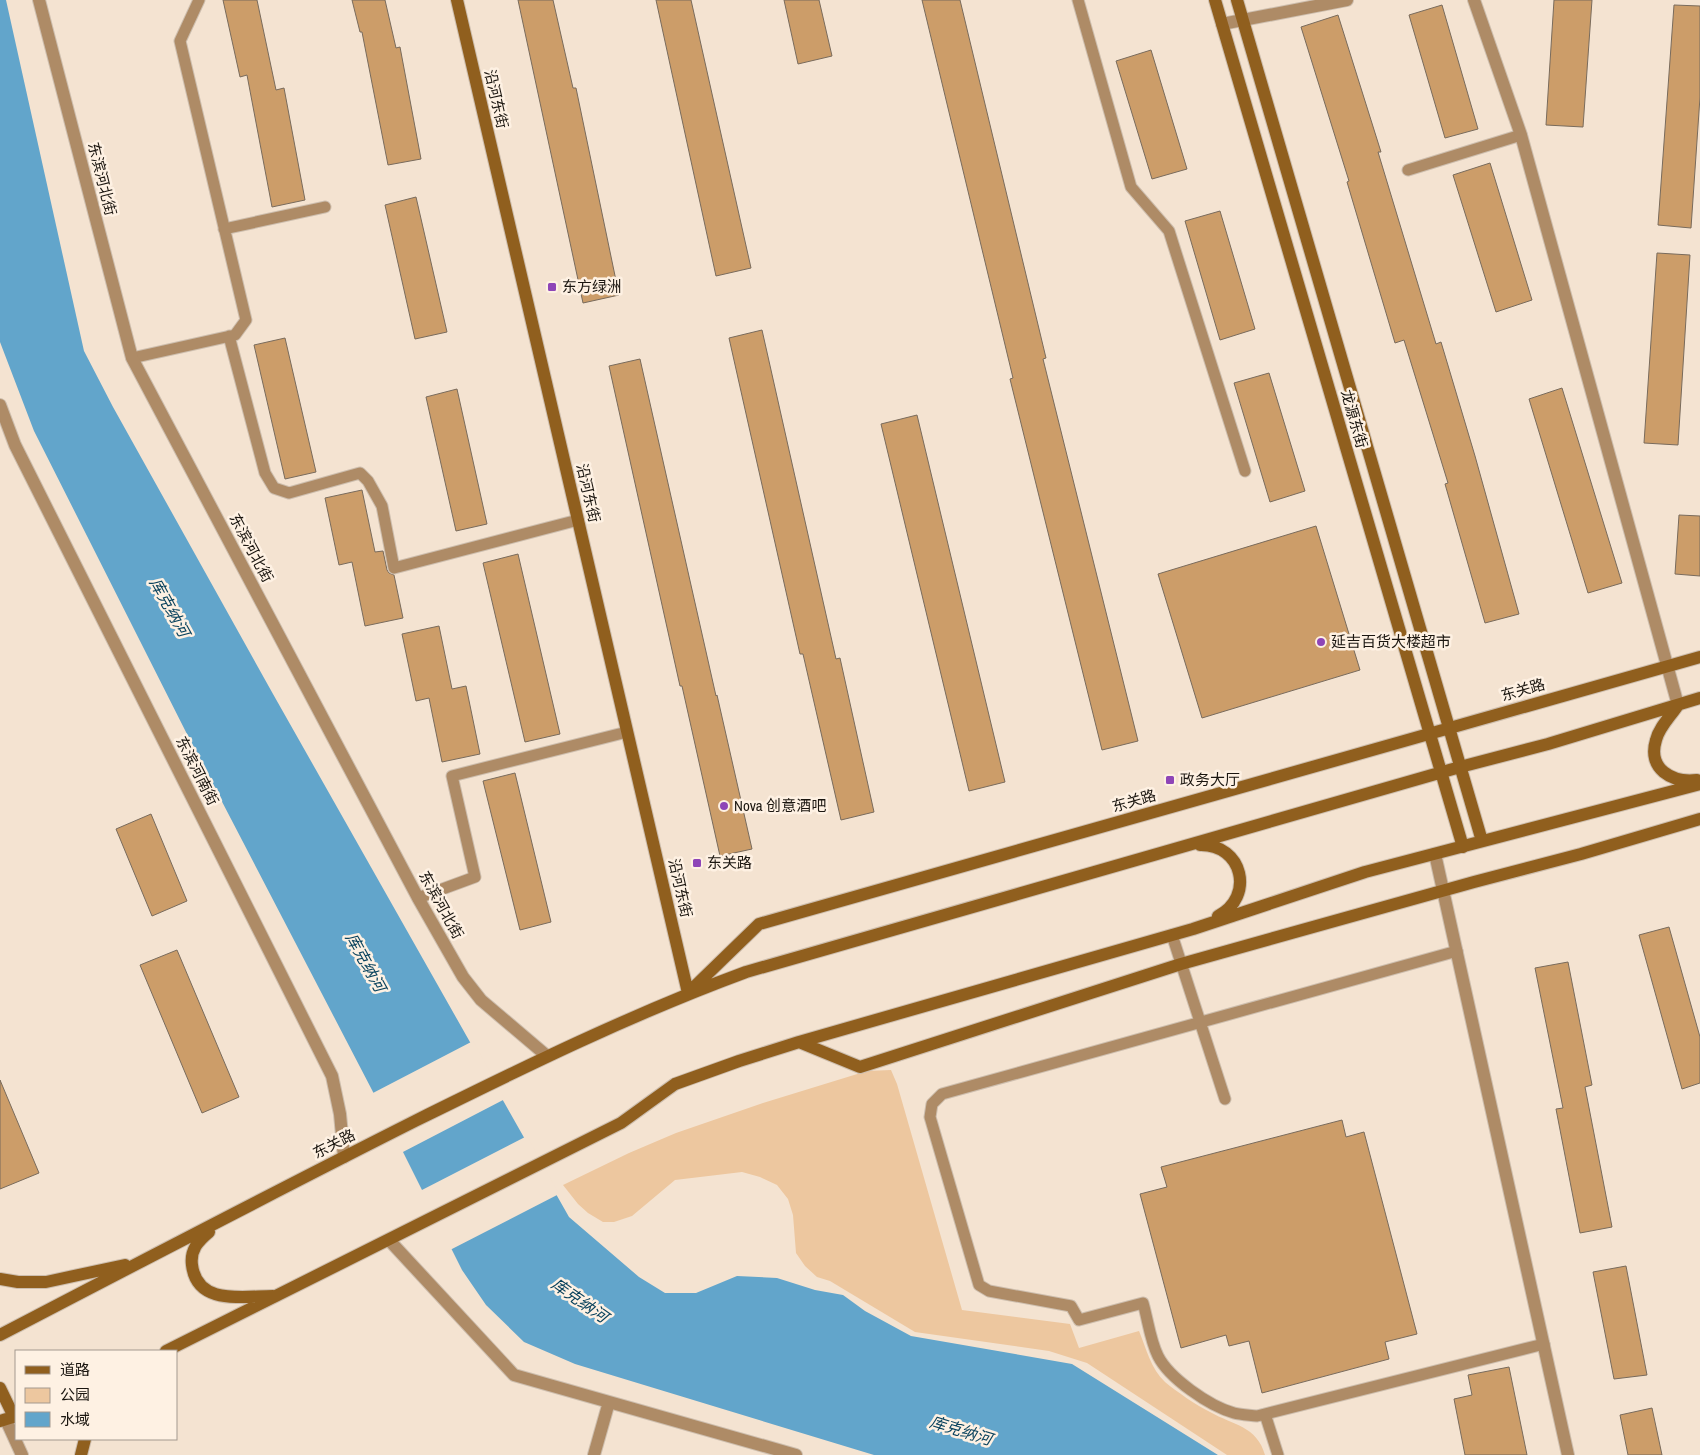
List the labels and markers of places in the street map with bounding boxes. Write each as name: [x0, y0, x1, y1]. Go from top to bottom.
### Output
place label: 东方绿洲: [562, 276, 622, 297]
marker: 东方绿洲: [546, 281, 558, 293]
place label: 延吉百货大楼超市: [1331, 631, 1451, 652]
marker: 延吉百货大楼超市: [1315, 636, 1327, 648]
place label: 政务大厅: [1180, 769, 1240, 790]
marker: 政务大厅: [1164, 774, 1176, 786]
place label: Nova 创意酒吧: [734, 795, 826, 816]
marker: Nova 创意酒吧: [718, 800, 730, 812]
place label: 东关路: [707, 852, 752, 873]
marker: 东关路: [691, 857, 703, 869]

